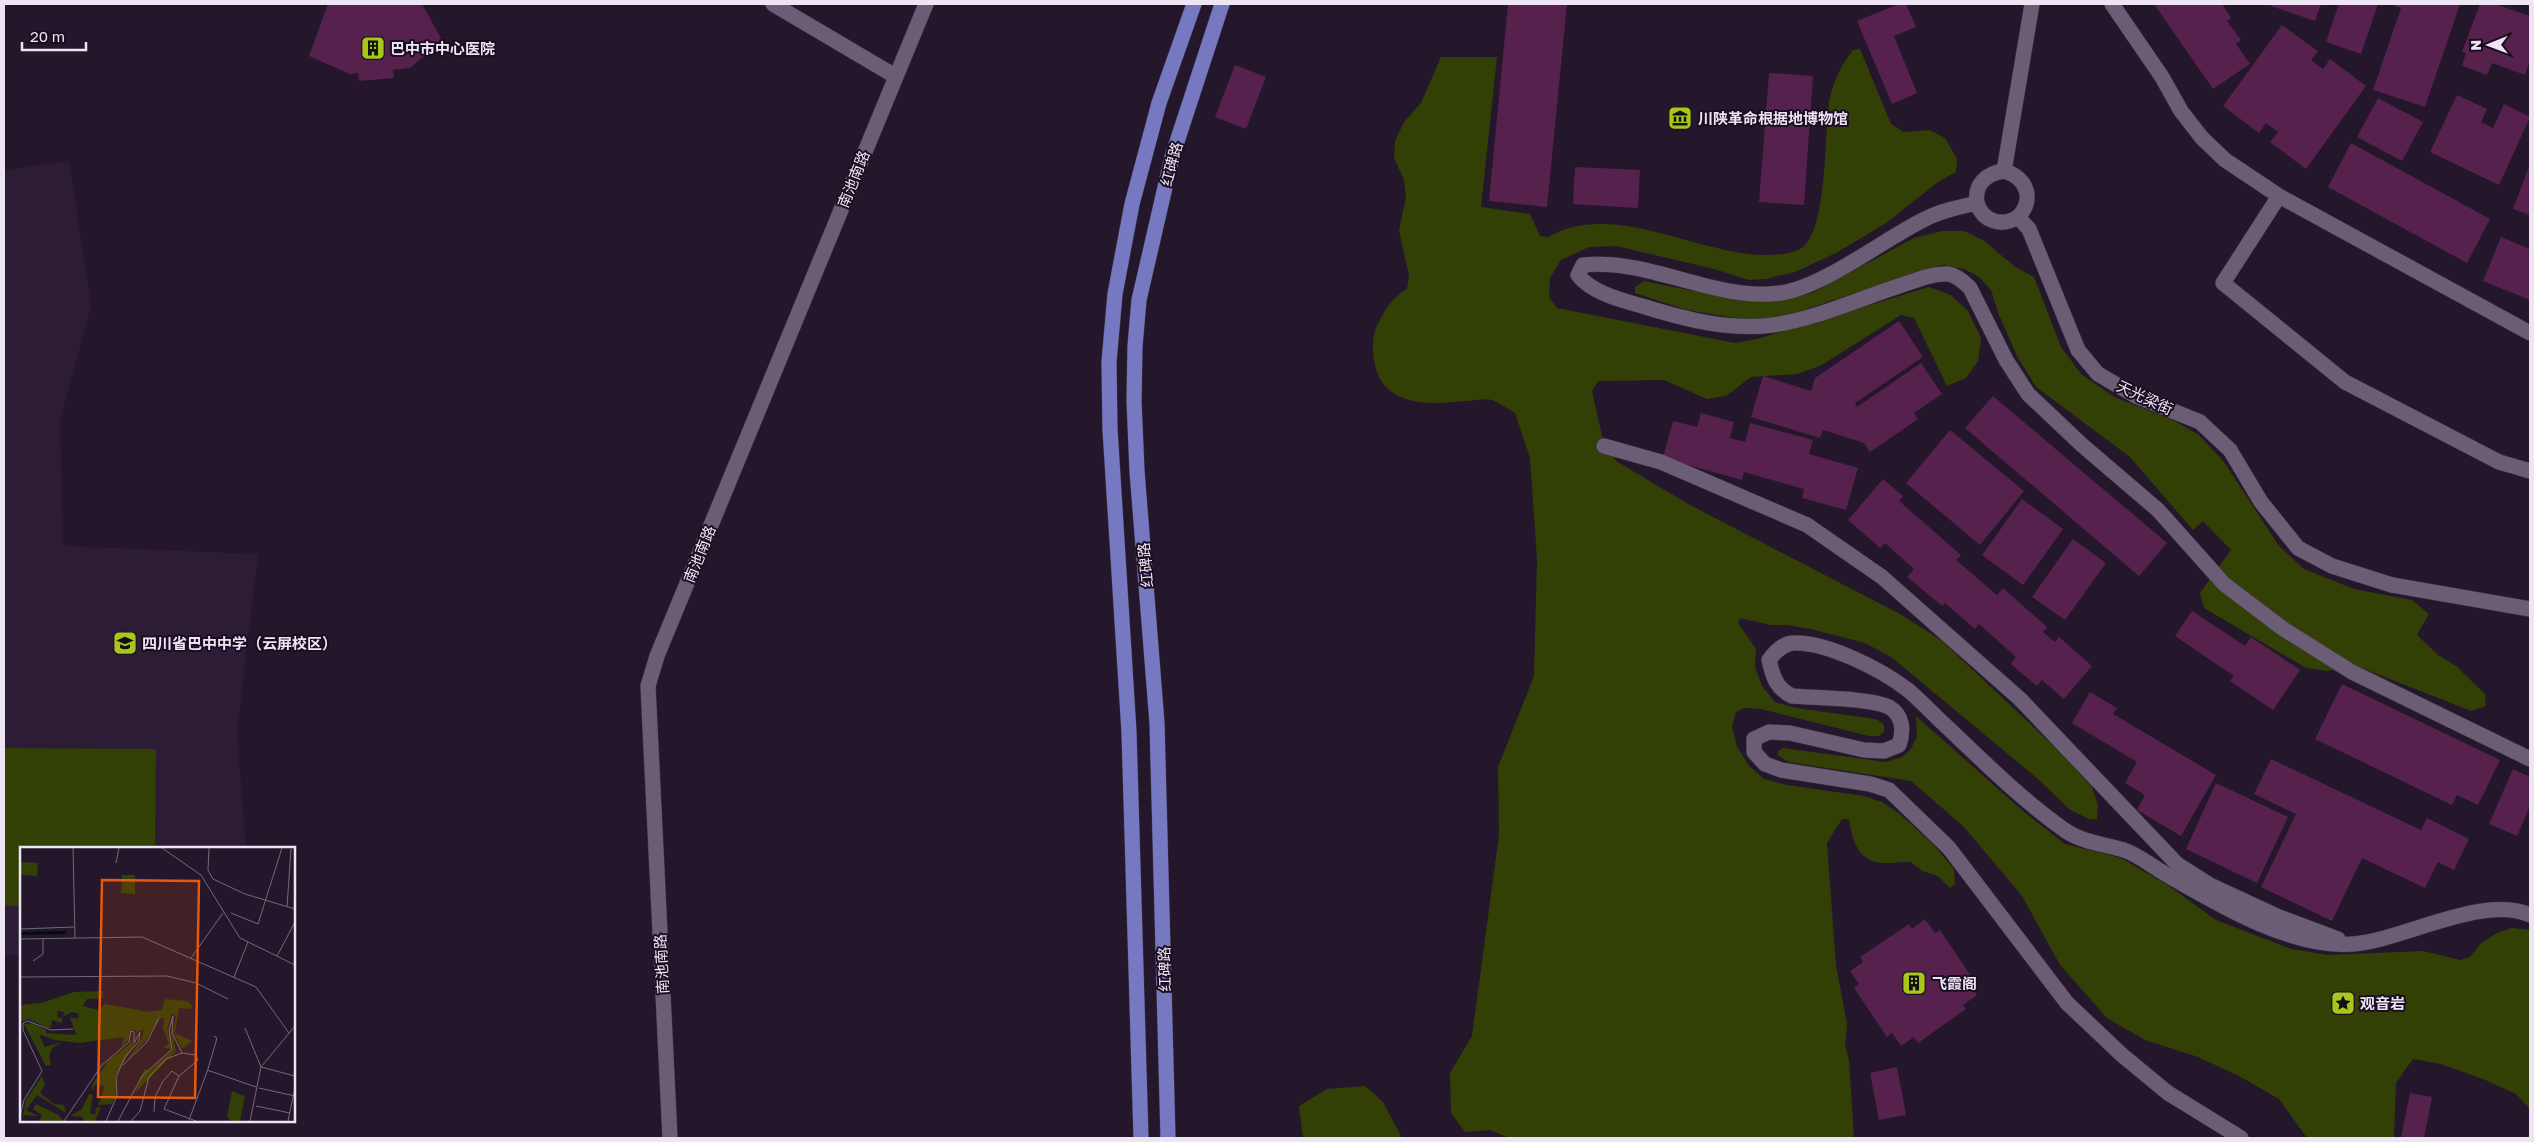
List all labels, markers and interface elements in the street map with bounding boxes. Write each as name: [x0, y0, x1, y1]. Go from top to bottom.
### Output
scale bar: [22, 20, 86, 52]
north arrow: [2464, 20, 2514, 70]
text: 20 m: [30, 27, 65, 45]
building icon: 巴中市中心医院: [360, 35, 386, 61]
place label: 巴中市中心医院: [390, 39, 495, 57]
text: N: [2467, 40, 2484, 51]
museum icon: 川陕革命根据地博物馆: [1667, 105, 1693, 131]
place label: 川陕革命根据地博物馆: [1698, 109, 1848, 127]
street label: 红碑路: [1156, 140, 1186, 188]
street label: 南池南路: [833, 148, 873, 210]
street label: 天光梁街: [2114, 376, 2176, 418]
street label: 南池南路: [679, 523, 719, 585]
street label: 红碑路: [1134, 542, 1156, 588]
school or university icon: 四川省巴中中学（云屏校区）: [112, 630, 138, 656]
place label: 四川省巴中中学（云屏校区）: [142, 634, 337, 652]
inset map: [20, 847, 295, 1122]
street label: 南池南路: [650, 934, 672, 994]
street label: 红碑路: [1155, 946, 1173, 992]
building icon: 飞霞阁: [1901, 970, 1927, 996]
place label: 飞霞阁: [1932, 974, 1977, 992]
place icon: 观音岩: [2330, 990, 2356, 1016]
place label: 观音岩: [2360, 994, 2405, 1012]

